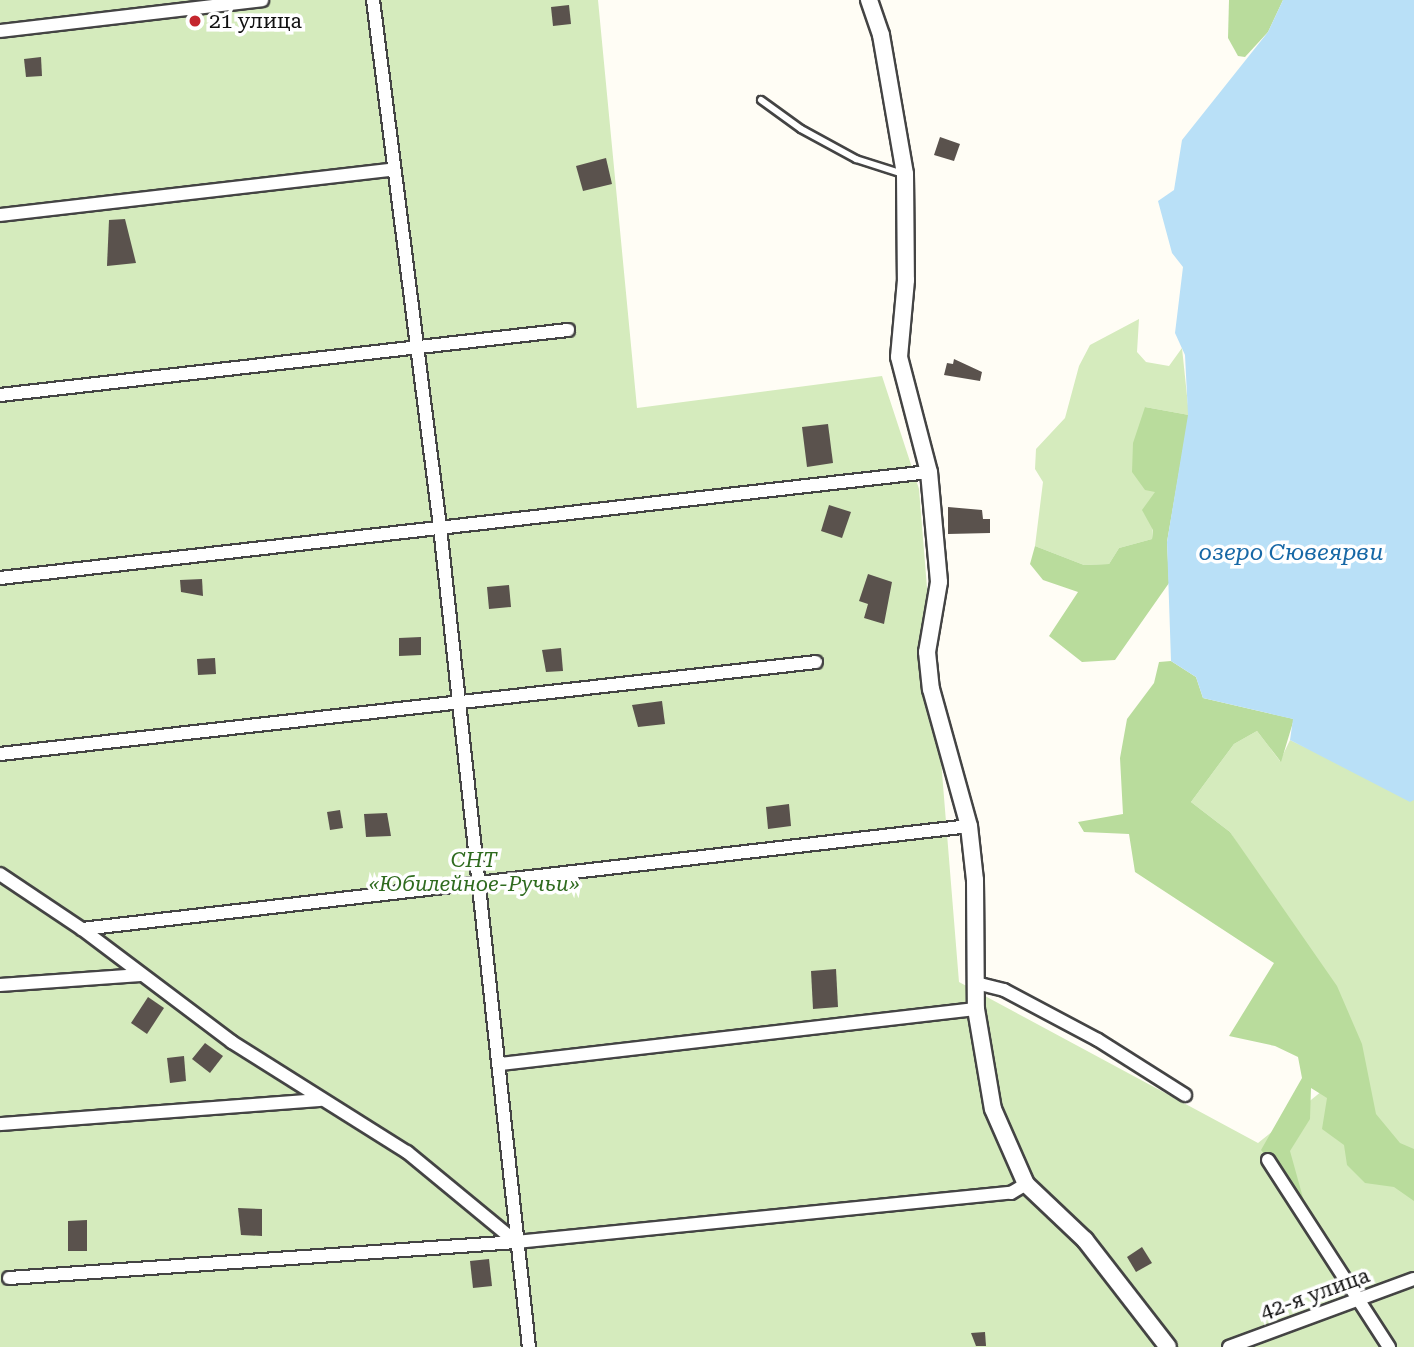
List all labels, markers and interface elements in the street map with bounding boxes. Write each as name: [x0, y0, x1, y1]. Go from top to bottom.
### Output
place label: 21 улица: [209, 8, 302, 34]
marker: 21 улица: [187, 13, 203, 29]
water label: озеро Сювеярви: [1199, 539, 1383, 567]
park label: СНТ «Юбилейное-Ручьи»: [369, 847, 579, 897]
street label: 42-я улица: [1257, 1263, 1373, 1325]

